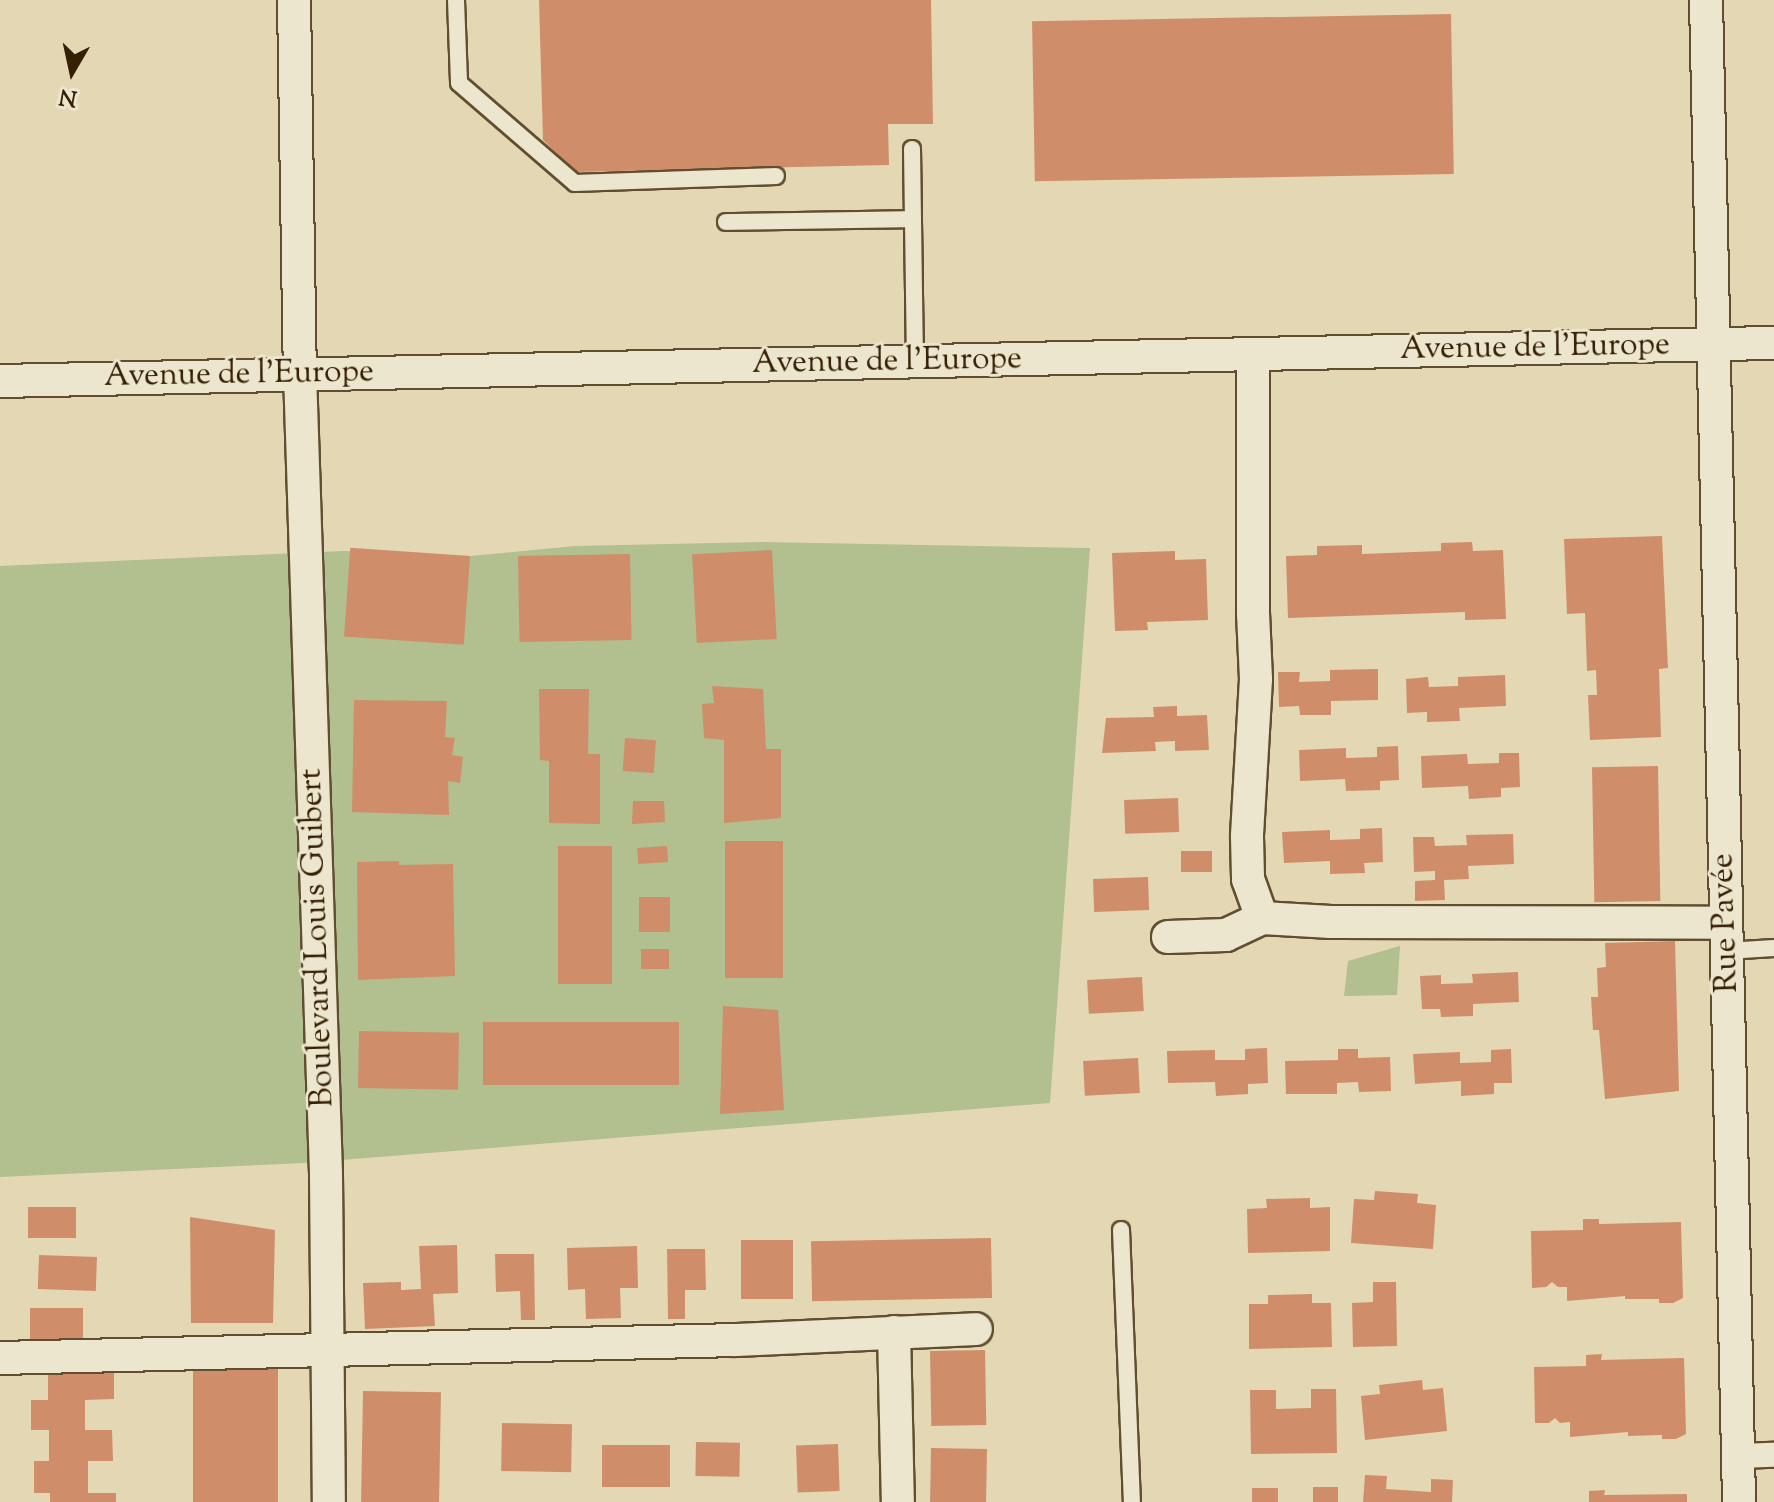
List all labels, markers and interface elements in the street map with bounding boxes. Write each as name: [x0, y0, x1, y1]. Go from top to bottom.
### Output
north arrow: [32, 32, 112, 112]
text: N: [57, 79, 79, 113]
street label: Avenue de l'Europe: [1400, 326, 1670, 370]
street label: Avenue de l'Europe: [752, 340, 1022, 384]
street label: Avenue de l'Europe: [104, 353, 374, 397]
street label: Boulevard Louis Guibert: [293, 768, 343, 1108]
street label: Rue Pavée: [1704, 853, 1748, 993]

